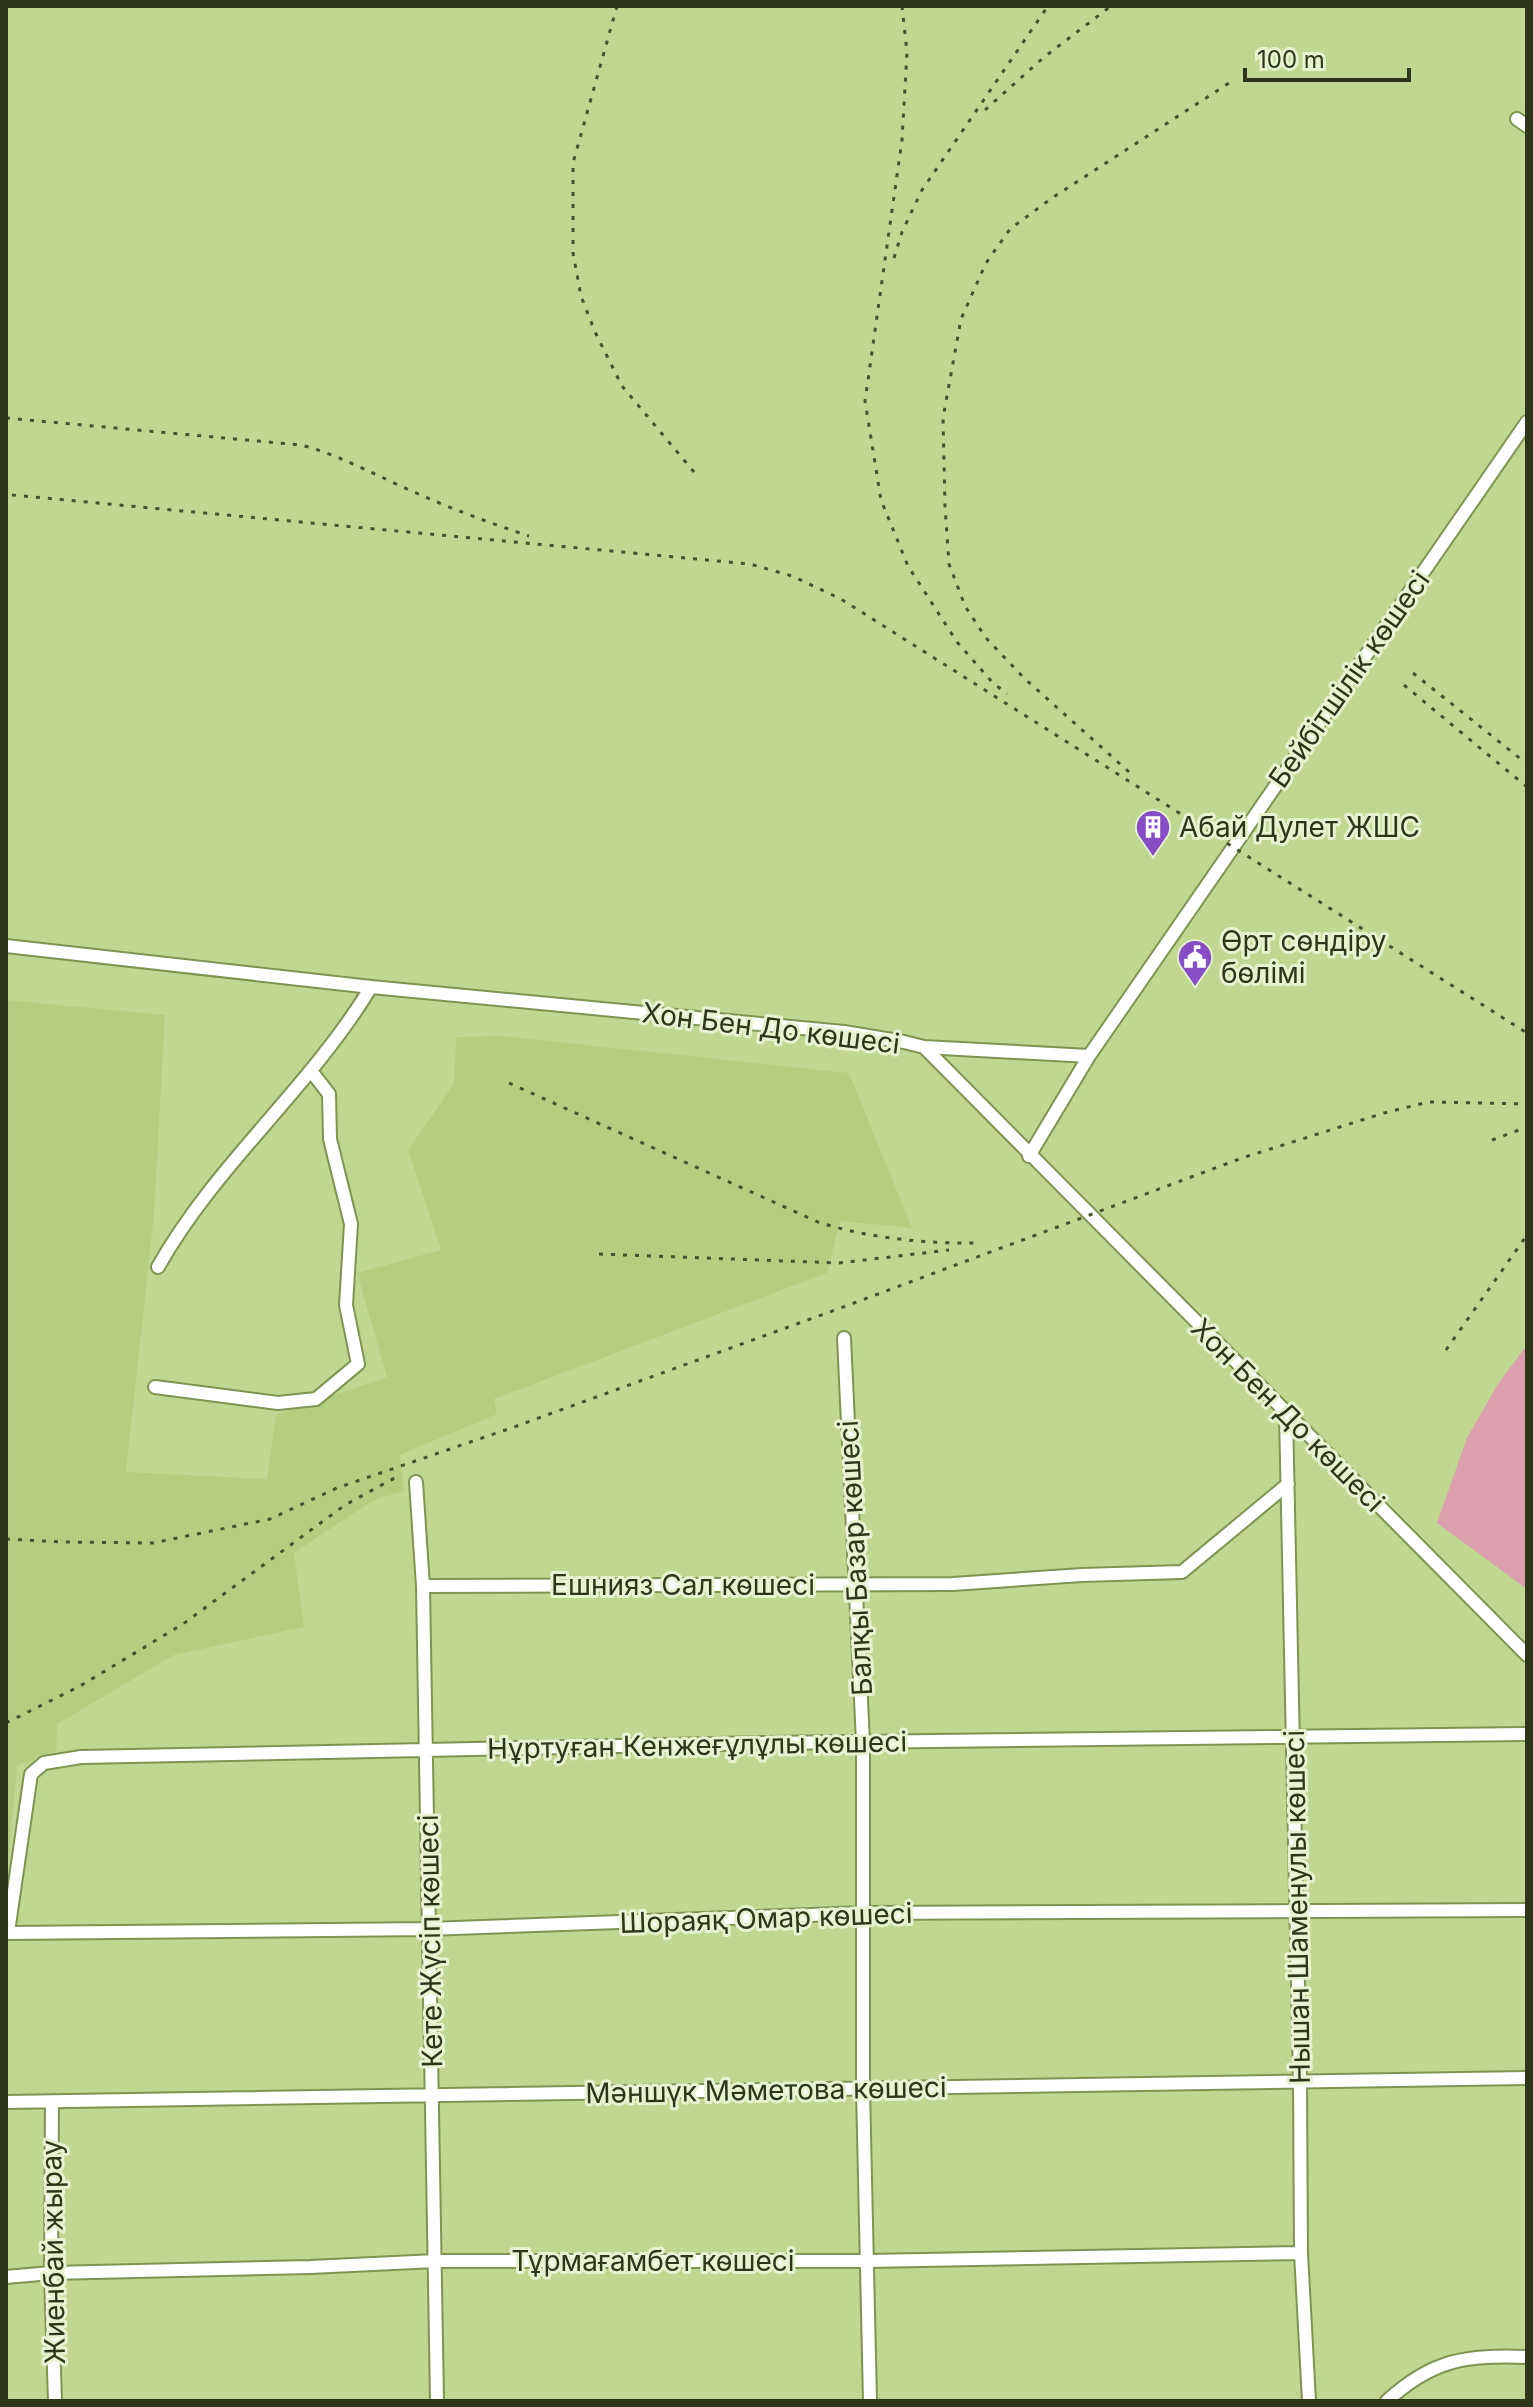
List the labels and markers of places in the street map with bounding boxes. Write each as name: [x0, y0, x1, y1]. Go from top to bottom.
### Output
building icon: Абай Дулет ЖШС: [1134, 808, 1172, 858]
place label: Абай Дулет ЖШС: [1179, 810, 1420, 844]
place label: Өрт сөндіру бөлімі: [1221, 924, 1387, 990]
public building icon: Өрт сөндіру бөлімі: [1176, 938, 1214, 988]

